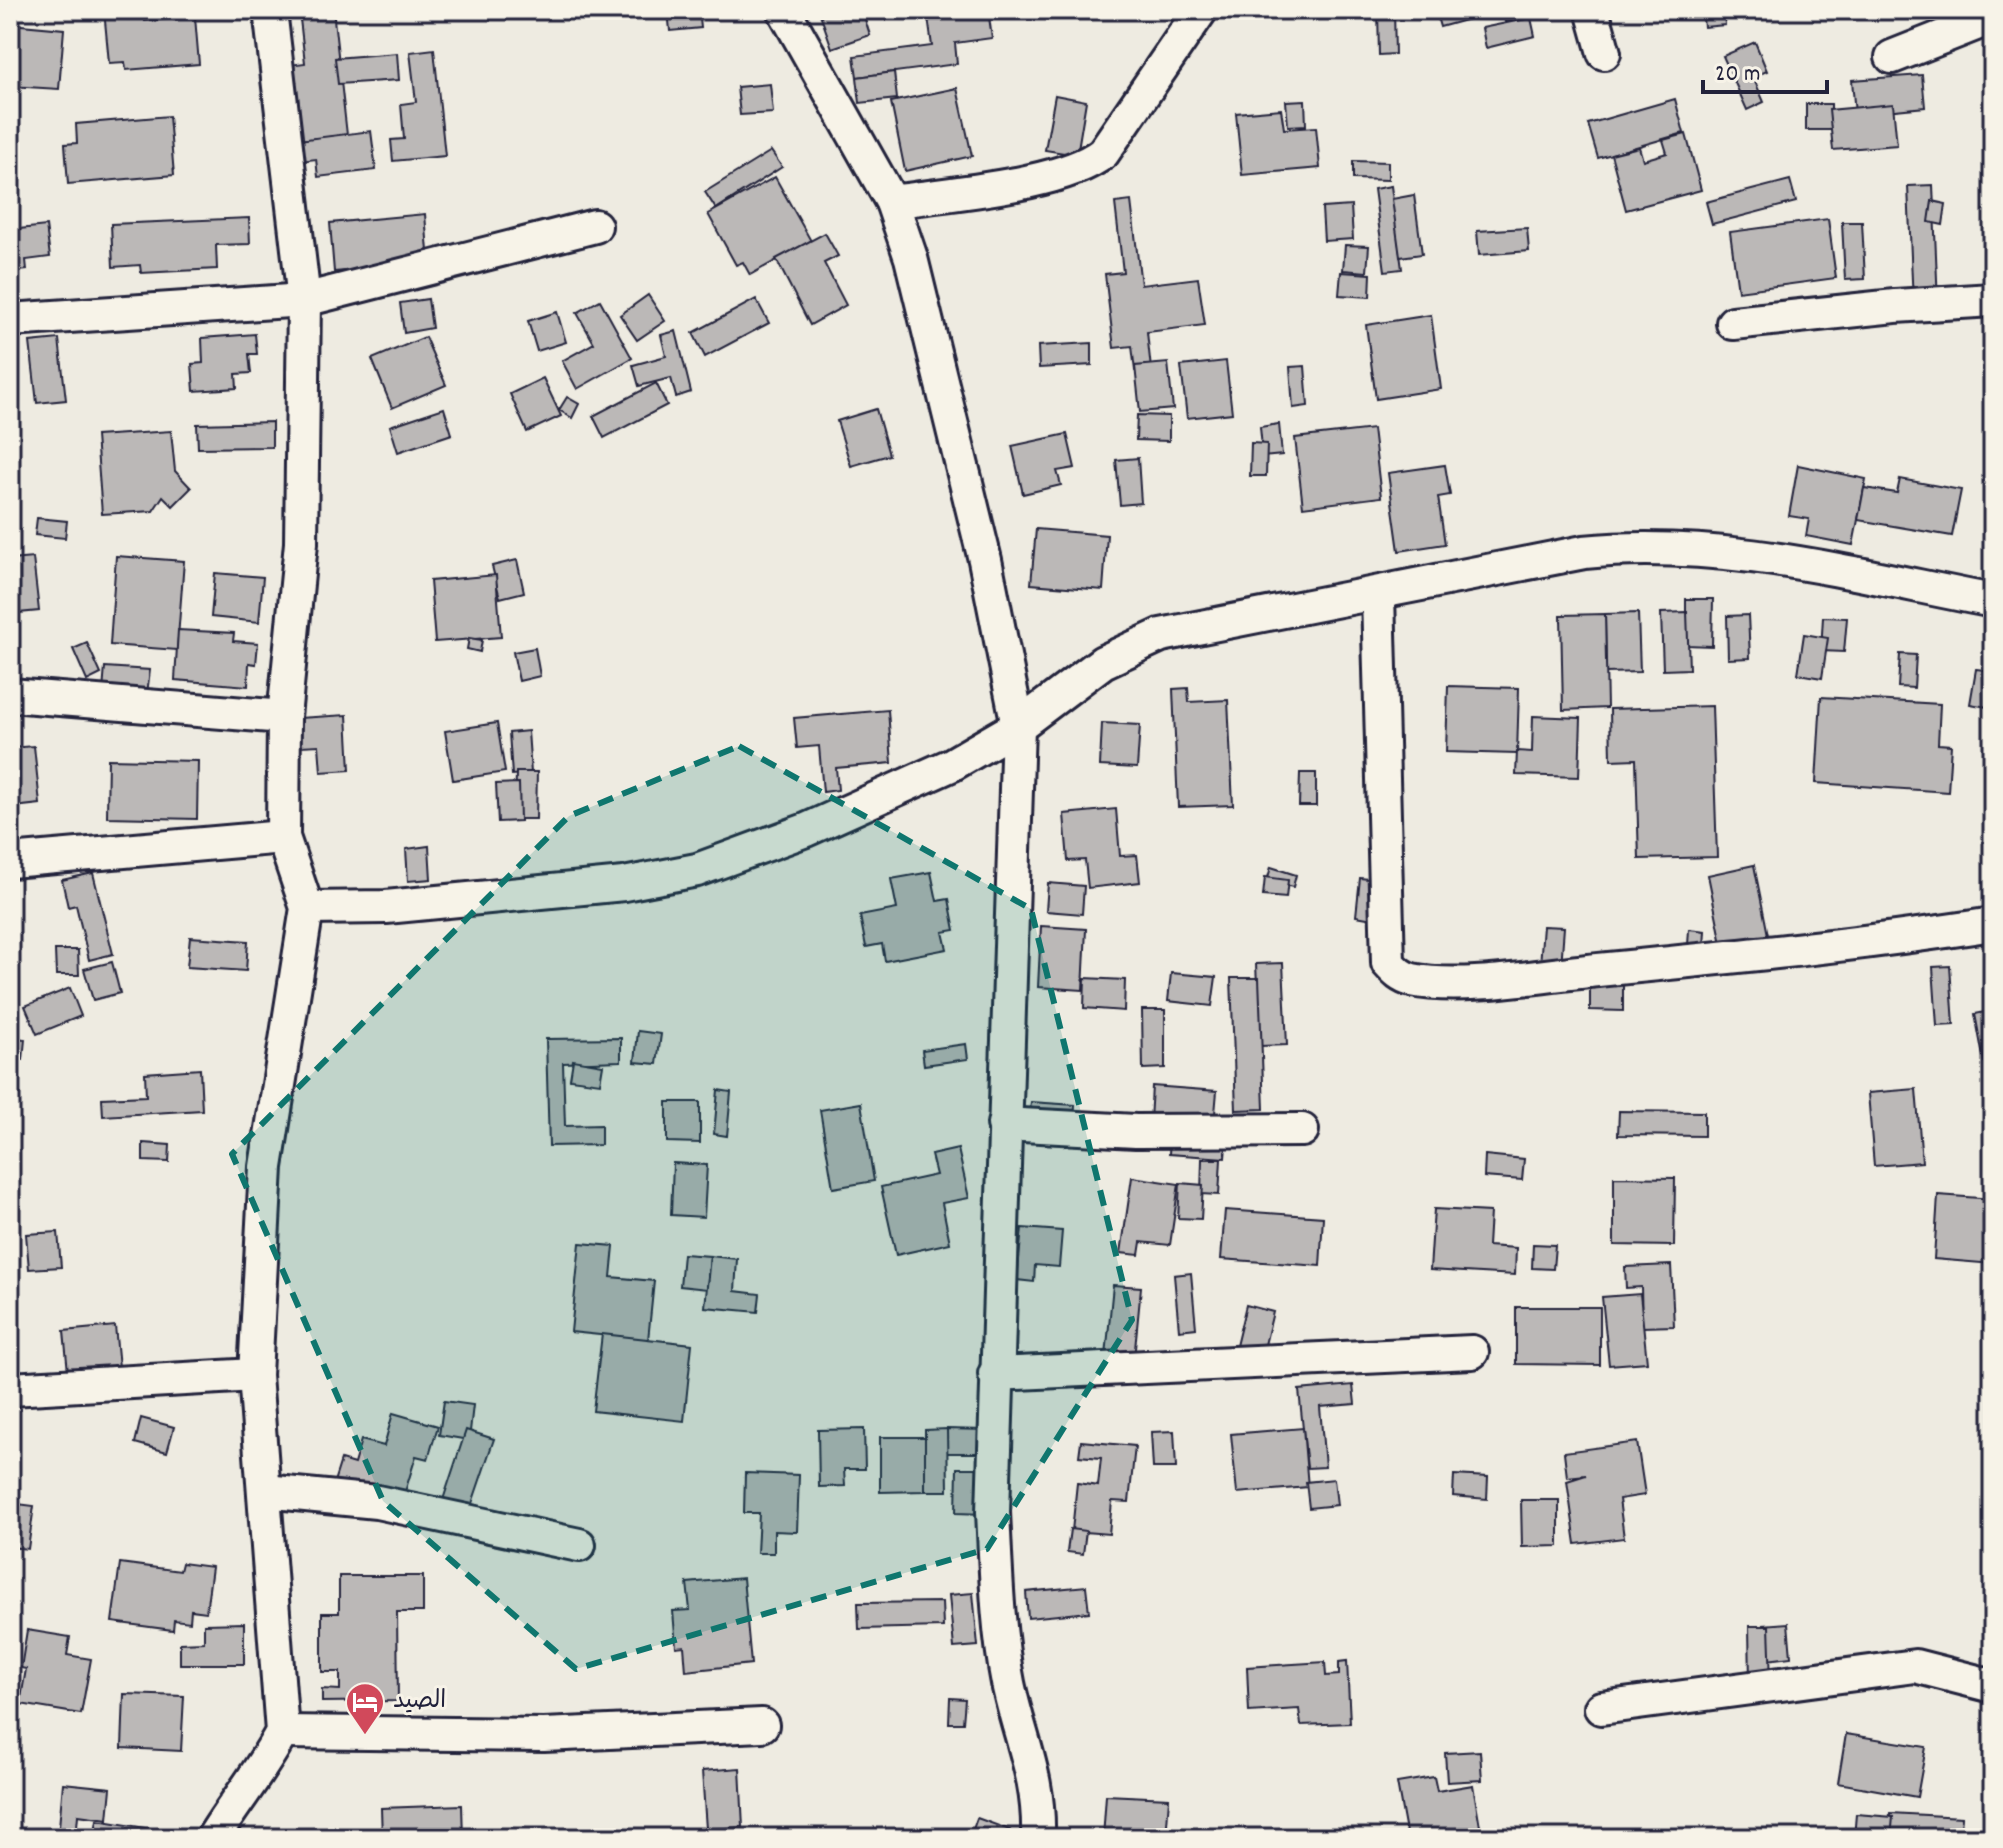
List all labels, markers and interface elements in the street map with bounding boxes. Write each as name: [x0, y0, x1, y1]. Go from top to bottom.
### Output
scale bar: [1703, 44, 1827, 94]
text: 20 m: [1715, 58, 1761, 92]
hotel icon: الصيد: [344, 1681, 386, 1736]
place label: الصيد: [393, 1685, 446, 1719]

